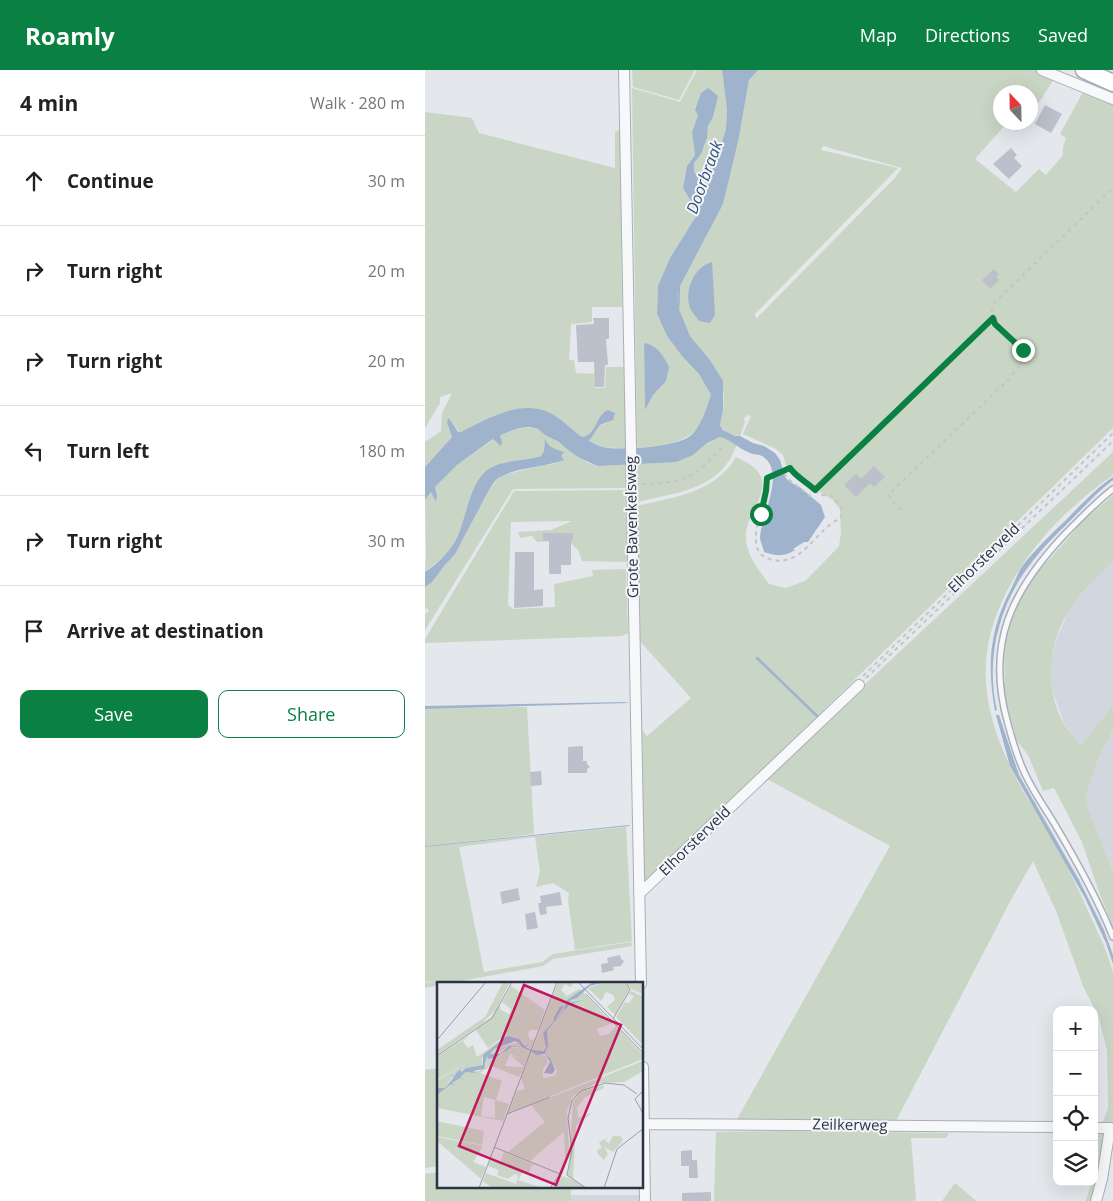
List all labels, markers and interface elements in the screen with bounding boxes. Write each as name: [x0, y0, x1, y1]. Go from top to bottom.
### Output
text: Roamly: [25, 19, 115, 52]
text: Map: [860, 23, 897, 47]
text: Directions: [925, 23, 1010, 47]
text: Saved: [1038, 23, 1088, 47]
north arrow: [993, 85, 1038, 130]
text: 4 min: [20, 89, 78, 117]
text: Walk · 280 m: [310, 92, 405, 114]
water label: Doorbraak: [681, 136, 728, 217]
icon: ahead: [20, 167, 48, 195]
text: Continue: [67, 168, 154, 194]
text: 30 m: [368, 170, 405, 192]
icon: right: [20, 257, 48, 285]
text: Turn right: [67, 258, 162, 284]
text: 20 m: [368, 260, 405, 282]
route end: [1012, 339, 1035, 362]
icon: right: [20, 347, 48, 375]
text: Turn right: [67, 348, 162, 374]
text: 20 m: [368, 350, 405, 372]
icon: left: [20, 437, 48, 465]
text: Turn left: [67, 438, 149, 464]
text: 180 m: [359, 440, 405, 462]
street label: Grote Bavenkelsweg: [620, 456, 642, 598]
route start: [750, 503, 773, 526]
street label: Elhorsterveld: [943, 518, 1023, 597]
icon: right: [20, 527, 48, 555]
text: Turn right: [67, 528, 162, 554]
text: 30 m: [368, 530, 405, 552]
icon: arrive: [20, 617, 48, 645]
text: Arrive at destination: [67, 618, 264, 644]
button: Save: [20, 690, 208, 738]
button: Share: [218, 690, 405, 738]
street label: Elhorsterveld: [654, 801, 734, 880]
inset map: [437, 982, 644, 1188]
map controls: [1053, 1006, 1098, 1186]
button: +: [1053, 1006, 1098, 1051]
button: −: [1053, 1051, 1098, 1096]
button: locate: [1053, 1096, 1098, 1141]
street label: Zeilkerweg: [812, 1113, 888, 1135]
button: layers: [1053, 1141, 1098, 1186]

